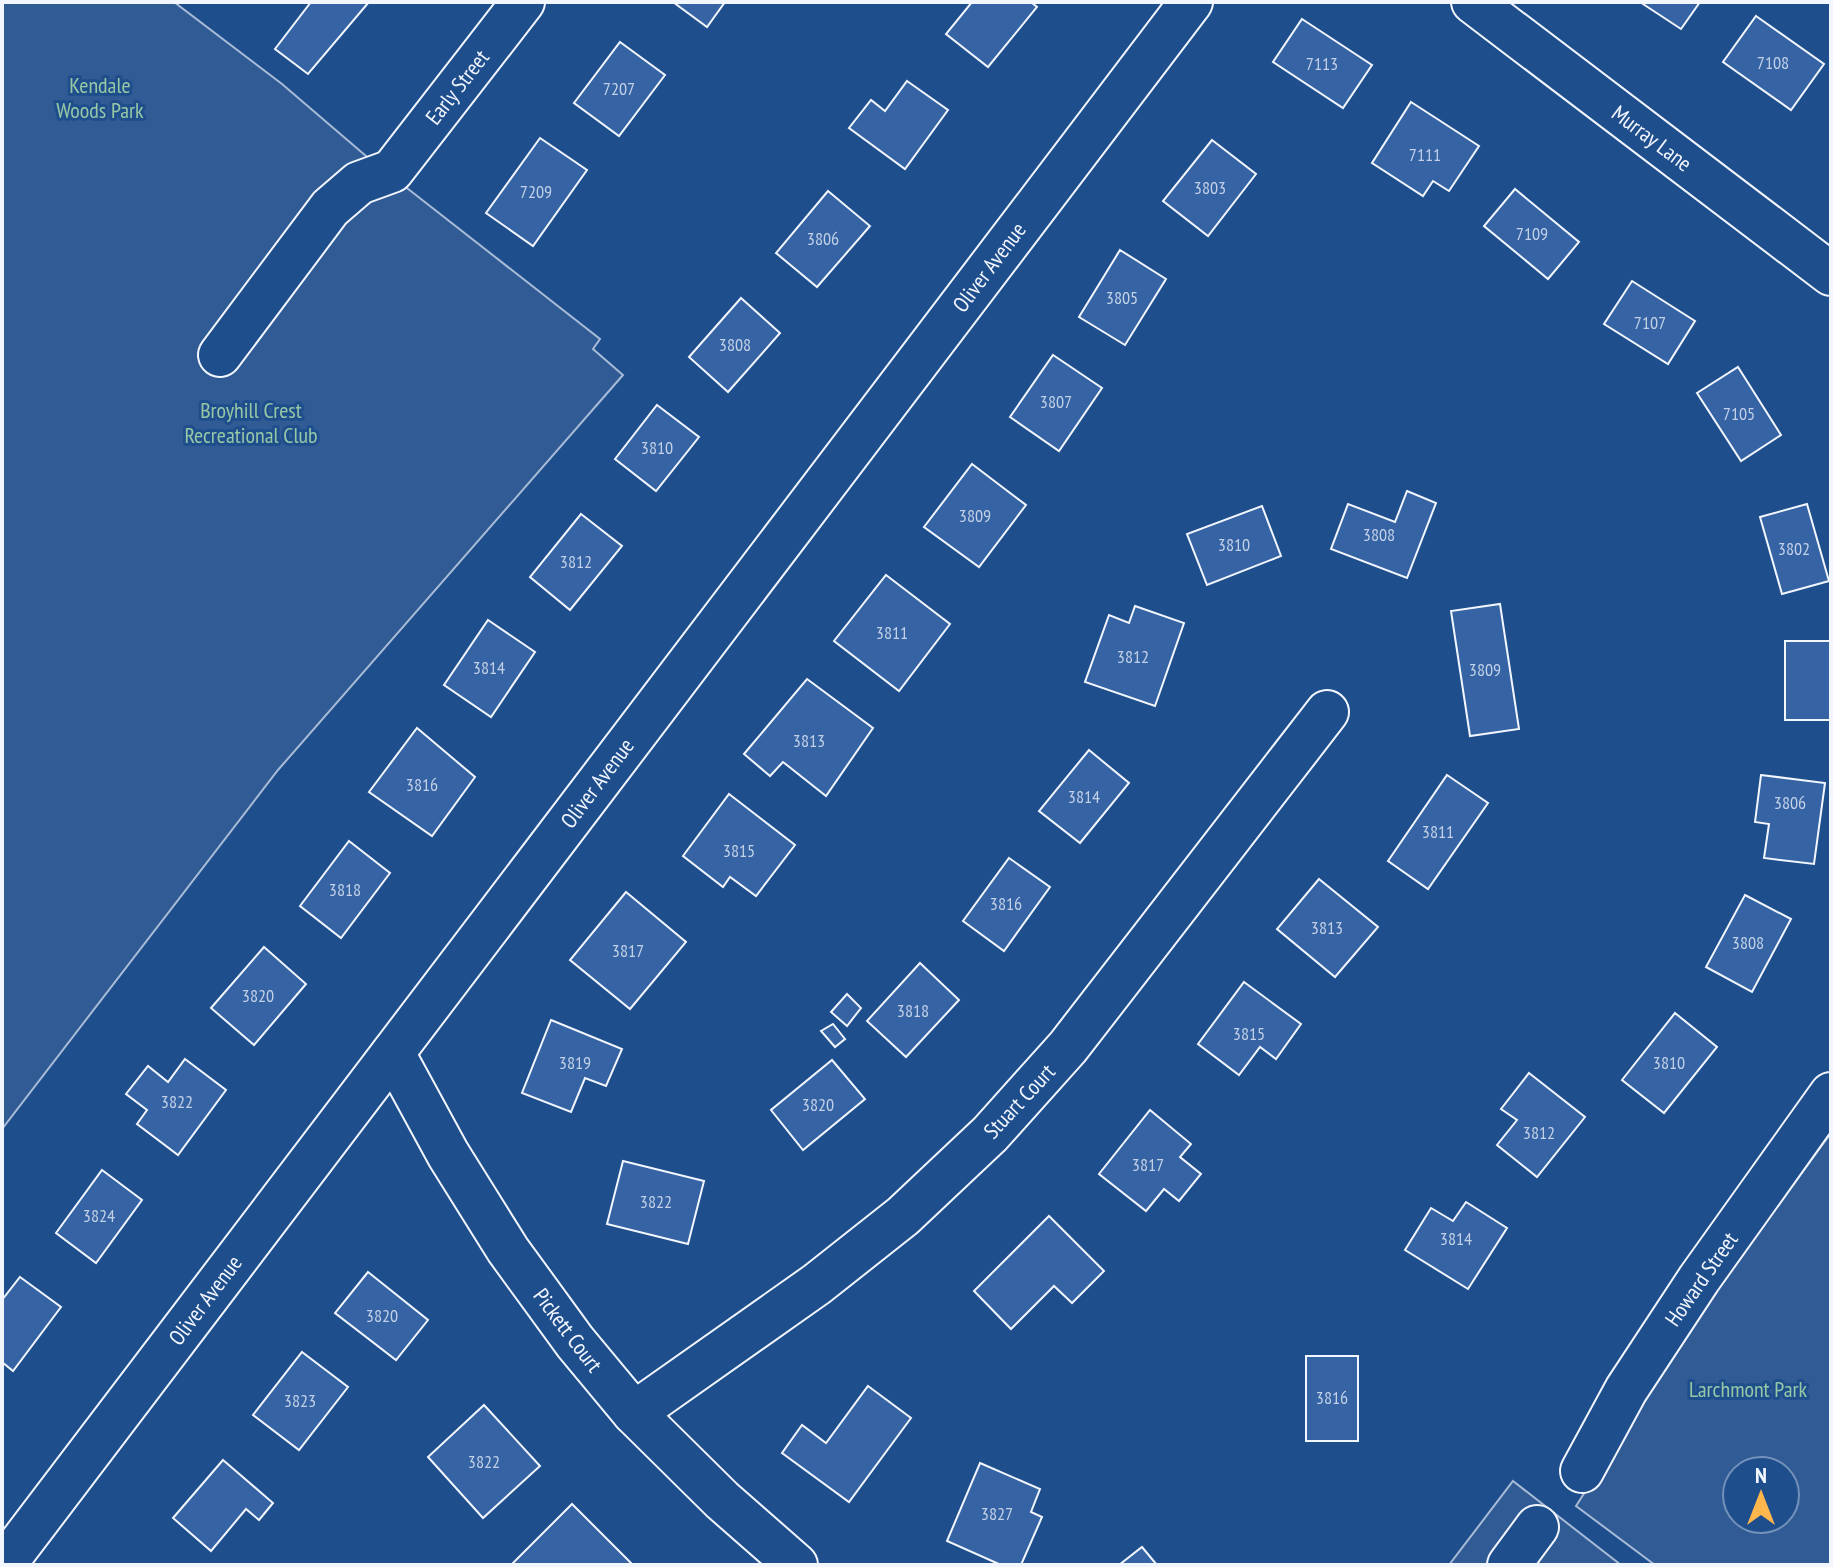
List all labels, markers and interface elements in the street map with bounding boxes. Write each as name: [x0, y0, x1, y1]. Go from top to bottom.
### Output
street label: Early Street: [419, 44, 495, 130]
house number: 7108: [1757, 51, 1789, 74]
house number: 7113: [1306, 52, 1338, 75]
park label: Kendale Woods Park: [56, 71, 144, 124]
house number: 7207: [603, 77, 635, 100]
street label: Murray Lane: [1606, 99, 1698, 177]
house number: 7111: [1409, 143, 1441, 166]
house number: 3803: [1194, 176, 1226, 199]
house number: 7209: [520, 180, 552, 203]
street label: Oliver Avenue: [946, 217, 1032, 317]
house number: 7109: [1516, 222, 1548, 245]
house number: 3806: [807, 227, 839, 250]
house number: 3805: [1106, 286, 1138, 309]
house number: 7107: [1634, 311, 1666, 334]
house number: 3808: [719, 333, 751, 356]
house number: 3807: [1040, 390, 1072, 413]
park label: Broyhill Crest Recreational Club: [184, 396, 318, 449]
house number: 7105: [1723, 402, 1755, 425]
house number: 3810: [641, 436, 673, 459]
house number: 3809: [959, 504, 991, 527]
house number: 3808: [1363, 523, 1395, 546]
house number: 3810: [1218, 533, 1250, 556]
house number: 3802: [1778, 537, 1810, 560]
house number: 3812: [560, 550, 592, 573]
house number: 3811: [876, 621, 908, 644]
house number: 3812: [1117, 645, 1149, 668]
house number: 3814: [473, 656, 505, 679]
house number: 3809: [1469, 658, 1501, 681]
house number: 3813: [793, 729, 825, 752]
street label: Oliver Avenue: [554, 733, 640, 833]
house number: 3816: [406, 773, 438, 796]
house number: 3814: [1068, 785, 1100, 808]
house number: 3806: [1774, 791, 1806, 814]
house number: 3811: [1422, 820, 1454, 843]
house number: 3815: [723, 839, 755, 862]
house number: 3818: [329, 878, 361, 901]
house number: 3816: [990, 892, 1022, 915]
house number: 3813: [1311, 916, 1343, 939]
house number: 3808: [1732, 931, 1764, 954]
house number: 3817: [612, 939, 644, 962]
house number: 3820: [242, 984, 274, 1007]
house number: 3818: [897, 999, 929, 1022]
house number: 3815: [1233, 1022, 1265, 1045]
house number: 3819: [559, 1051, 591, 1074]
house number: 3810: [1653, 1051, 1685, 1074]
street label: Stuart Court: [977, 1058, 1061, 1144]
house number: 3822: [161, 1090, 193, 1113]
house number: 3820: [802, 1093, 834, 1116]
house number: 3812: [1523, 1121, 1555, 1144]
house number: 3817: [1132, 1153, 1164, 1176]
house number: 3822: [640, 1190, 672, 1213]
house number: 3824: [83, 1204, 115, 1227]
street label: Howard Street: [1658, 1226, 1744, 1332]
house number: 3814: [1440, 1227, 1472, 1250]
street label: Oliver Avenue: [162, 1250, 248, 1350]
street label: Pickett Court: [527, 1283, 609, 1377]
house number: 3820: [366, 1304, 398, 1327]
park label: Larchmont Park: [1689, 1375, 1807, 1403]
house number: 3816: [1316, 1386, 1348, 1409]
house number: 3823: [284, 1389, 316, 1412]
house number: 3822: [468, 1450, 500, 1473]
north arrow: [1721, 1455, 1801, 1535]
text: N: [1755, 1461, 1767, 1489]
house number: 3827: [981, 1502, 1013, 1525]

